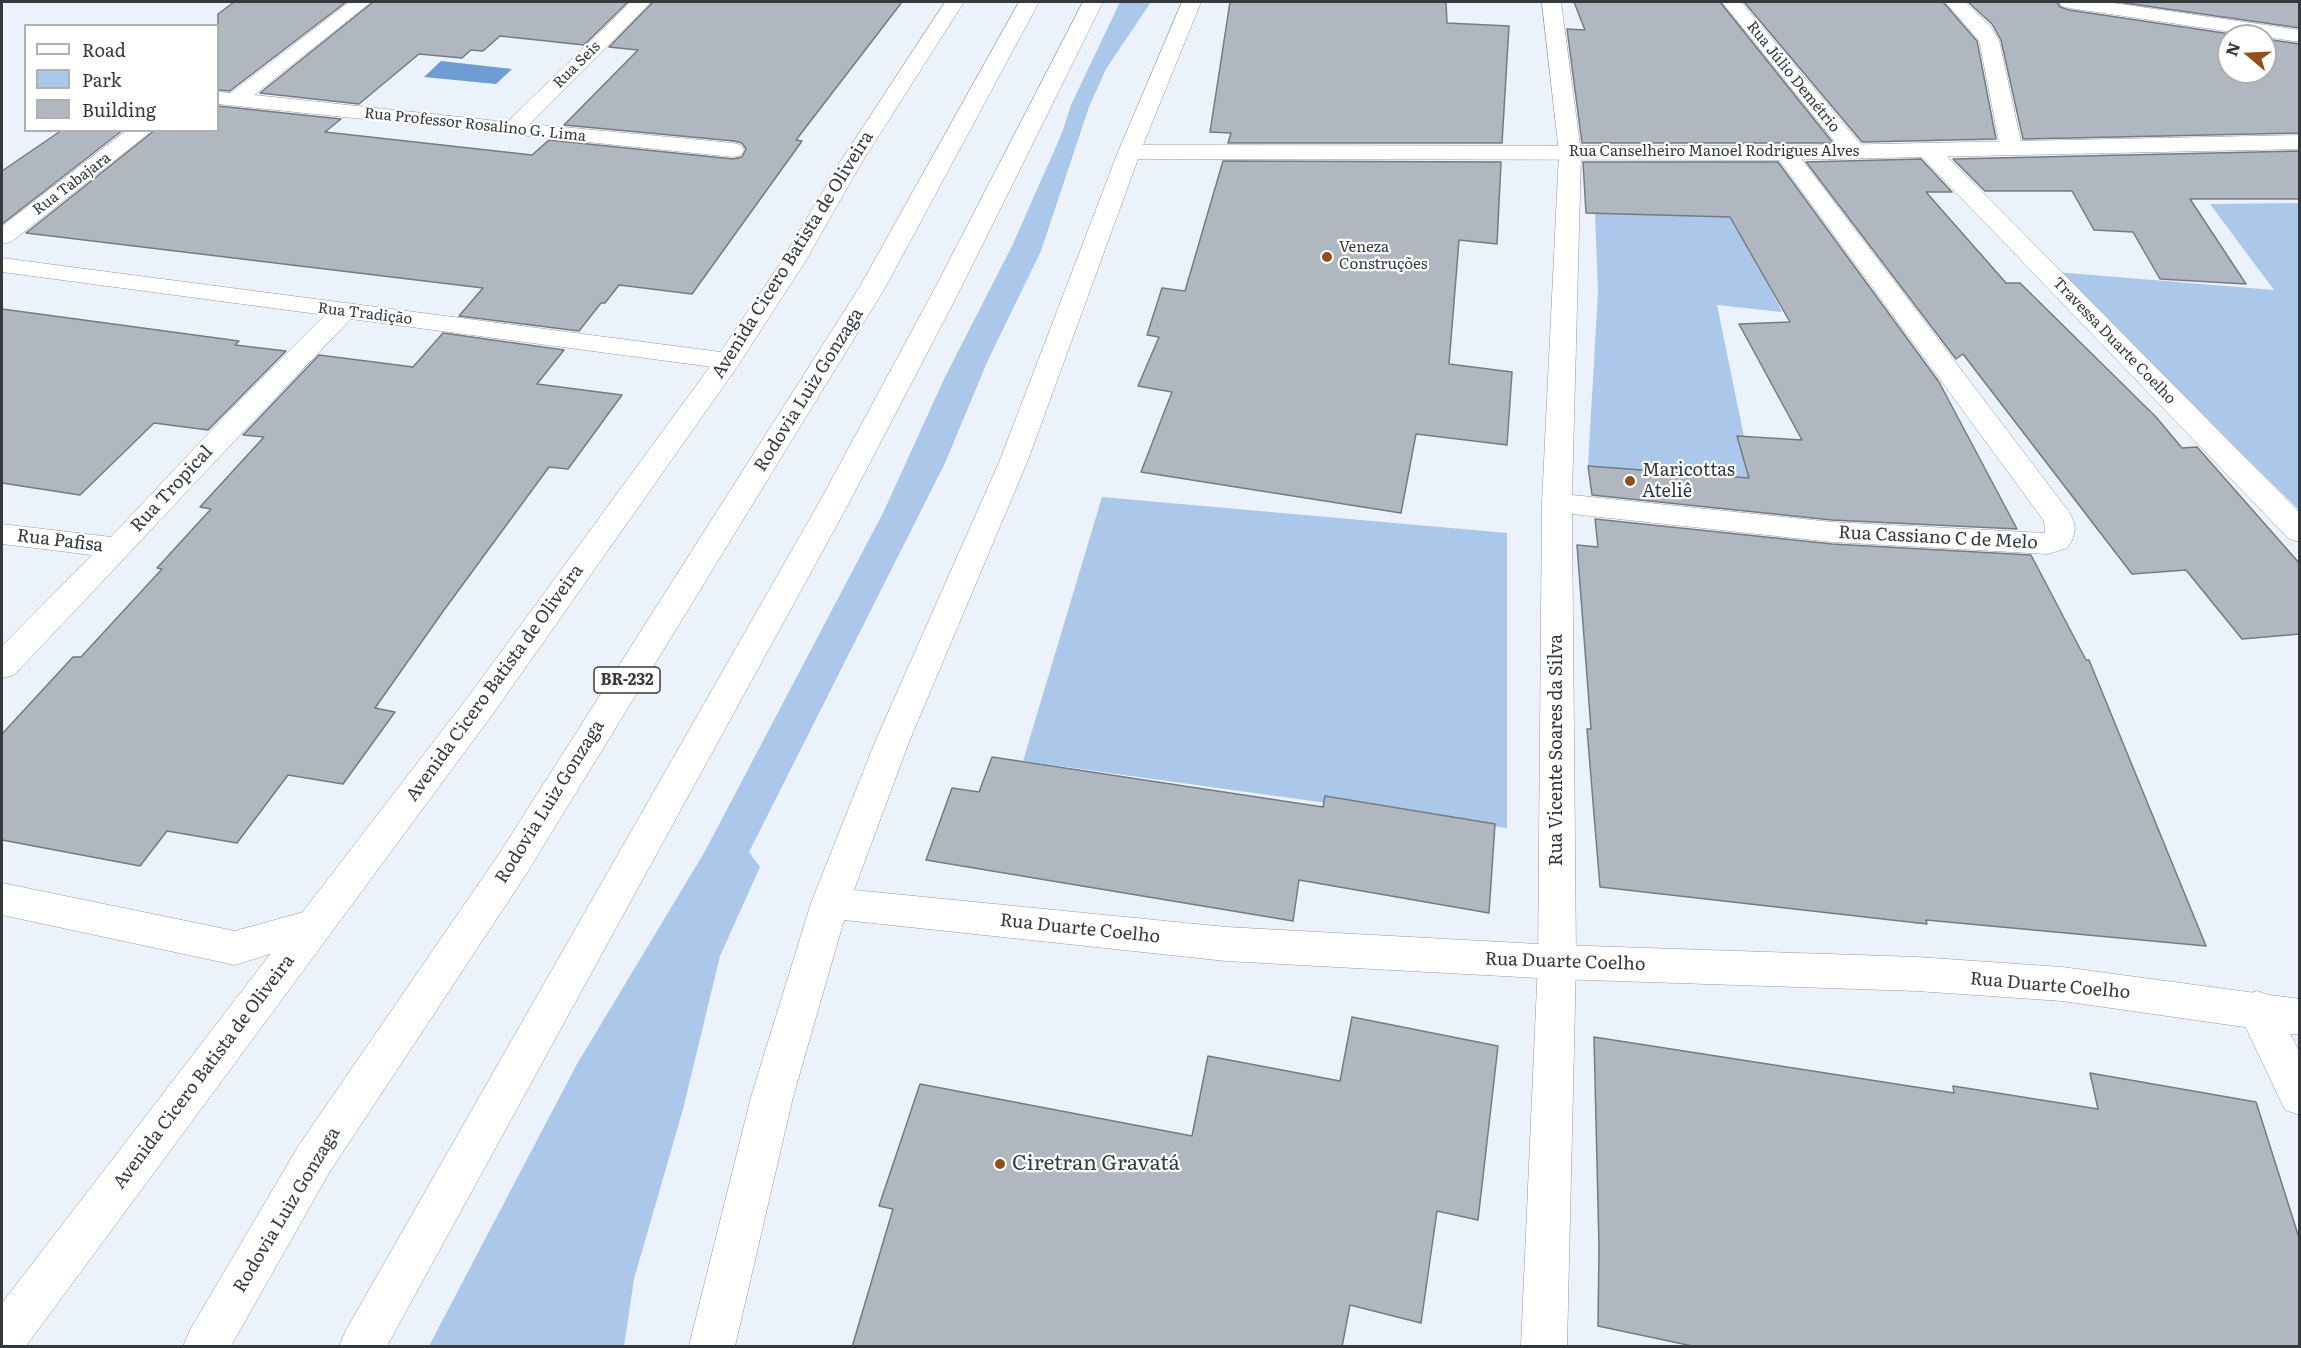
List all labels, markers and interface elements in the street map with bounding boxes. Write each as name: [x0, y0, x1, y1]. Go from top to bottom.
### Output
street label: Rua Júlio Demétrio: [1743, 18, 1843, 136]
legend: [24, 24, 219, 132]
north arrow: [2217, 24, 2277, 84]
text: Road: [82, 36, 126, 63]
street label: Rua Seis: [550, 38, 604, 92]
text: N: [2218, 39, 2245, 59]
text: Park: [82, 66, 121, 93]
text: Building: [82, 96, 156, 123]
street label: Rua Professor Rosalino G. Lima: [363, 104, 587, 146]
street label: Avenida Cicero Batista de Oliveira: [708, 127, 878, 383]
street label: Rua Canselheiro Manoel Rodrigues Alves: [1569, 143, 1859, 161]
street label: Rua Tabajara: [29, 149, 115, 219]
place label: Veneza Construções: [1339, 239, 1427, 274]
marker: Veneza Construções: [1320, 250, 1334, 264]
street label: Travessa Duarte Coelho: [2049, 274, 2179, 408]
street label: Rua Tradição: [317, 299, 413, 329]
street label: Rodovia Luiz Gonzaga: [750, 304, 868, 476]
street label: Rua Tropical: [126, 441, 218, 537]
place label: Maricottas Ateliê: [1642, 460, 1735, 502]
marker: Maricottas Ateliê: [1623, 474, 1637, 488]
street label: Rua Cassiano C de Melo: [1838, 522, 2038, 554]
street label: Rua Pafisa: [16, 525, 104, 557]
street label: Avenida Cicero Batista de Oliveira: [402, 560, 588, 806]
street label: Rua Vicente Soares da Silva: [1546, 634, 1568, 866]
road number: BR-232: [594, 667, 660, 693]
street label: Rodovia Luiz Gonzaga: [491, 716, 609, 888]
street label: Rua Duarte Coelho: [999, 910, 1161, 948]
street label: Rua Duarte Coelho: [1484, 948, 1646, 976]
street label: Avenida Cicero Batista de Oliveira: [109, 951, 299, 1193]
street label: Rua Duarte Coelho: [1969, 968, 2131, 1004]
street label: Rodovia Luiz Gonzaga: [229, 1124, 345, 1296]
place label: Ciretran Gravatá: [1012, 1151, 1180, 1177]
marker: Ciretran Gravatá: [993, 1157, 1007, 1171]

